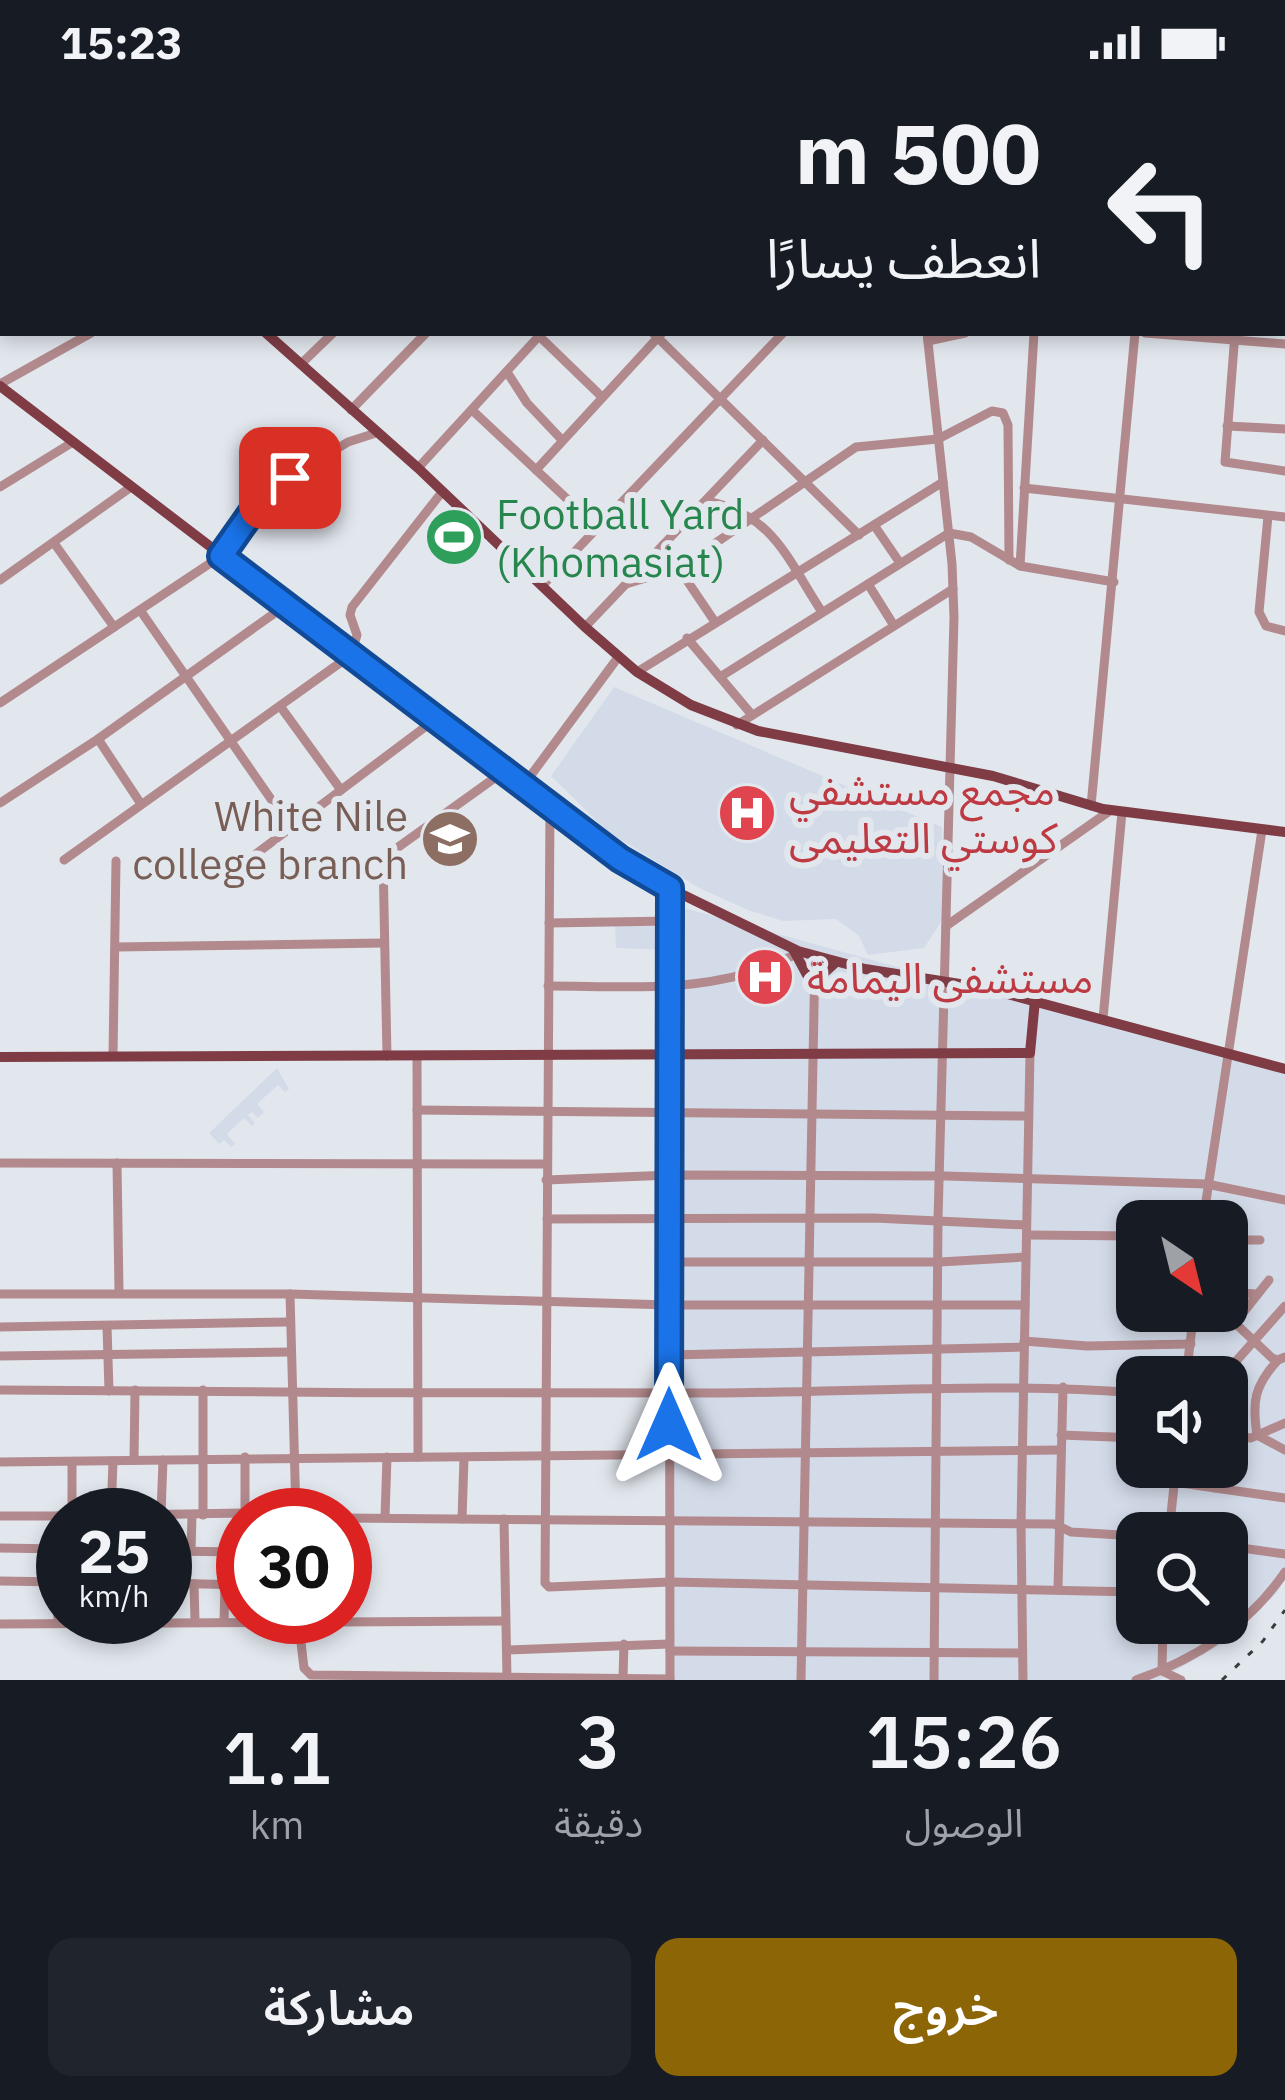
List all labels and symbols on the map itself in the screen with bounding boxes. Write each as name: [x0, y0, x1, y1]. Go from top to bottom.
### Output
pin: [239, 427, 341, 529]
place label: Football Yard (Khomasiat): [496, 486, 744, 589]
sports icon: Football Yard (Khomasiat): [423, 506, 485, 568]
place label: مجمع مستشفي كوستي التعليمى: [789, 762, 1058, 870]
hospital icon: مجمع مستشفي كوستي التعليمى: [716, 782, 778, 844]
place label: White Nile college branch: [132, 788, 408, 891]
school or university icon: White Nile college branch: [419, 808, 481, 870]
hospital icon: مستشفى اليمامة: [734, 946, 796, 1008]
place label: مستشفى اليمامة: [807, 950, 1093, 1005]
north arrow: [1116, 1200, 1248, 1332]
position arrow: [606, 1362, 732, 1488]
speed limit sign: 30: [216, 1488, 372, 1644]

